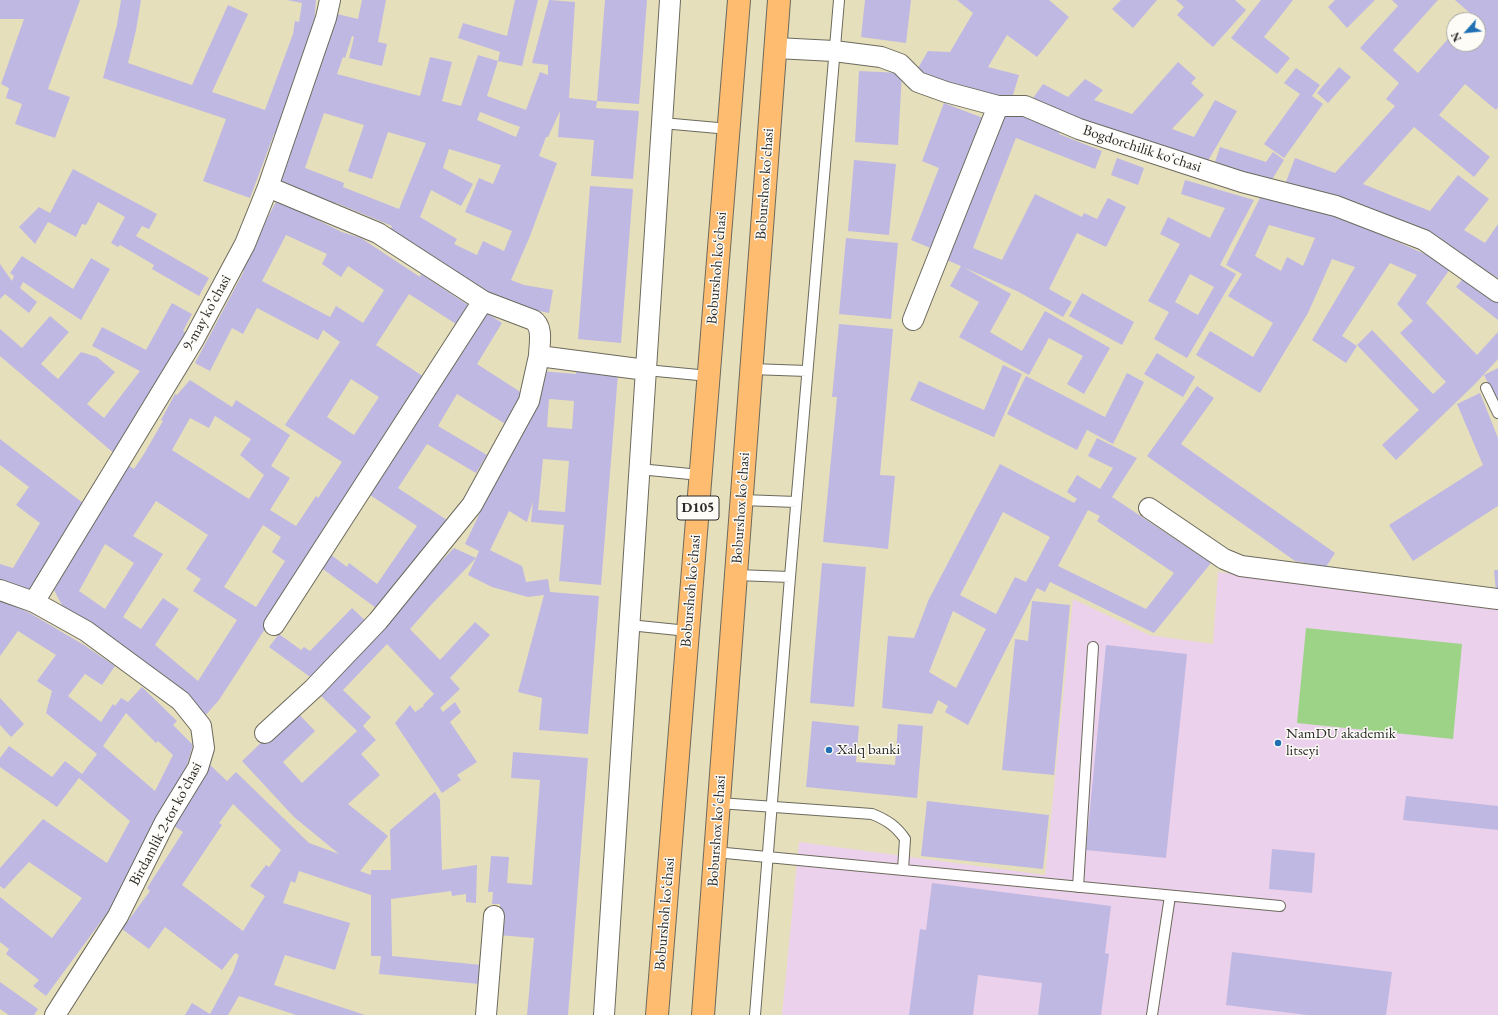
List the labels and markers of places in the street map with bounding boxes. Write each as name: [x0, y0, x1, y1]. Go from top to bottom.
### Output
place label: NamDU akademik litseyi: [1286, 725, 1396, 760]
marker: NamDU akademik litseyi: [1273, 738, 1283, 748]
place label: Xalq banki: [837, 741, 900, 759]
marker: Xalq banki: [824, 745, 834, 755]

